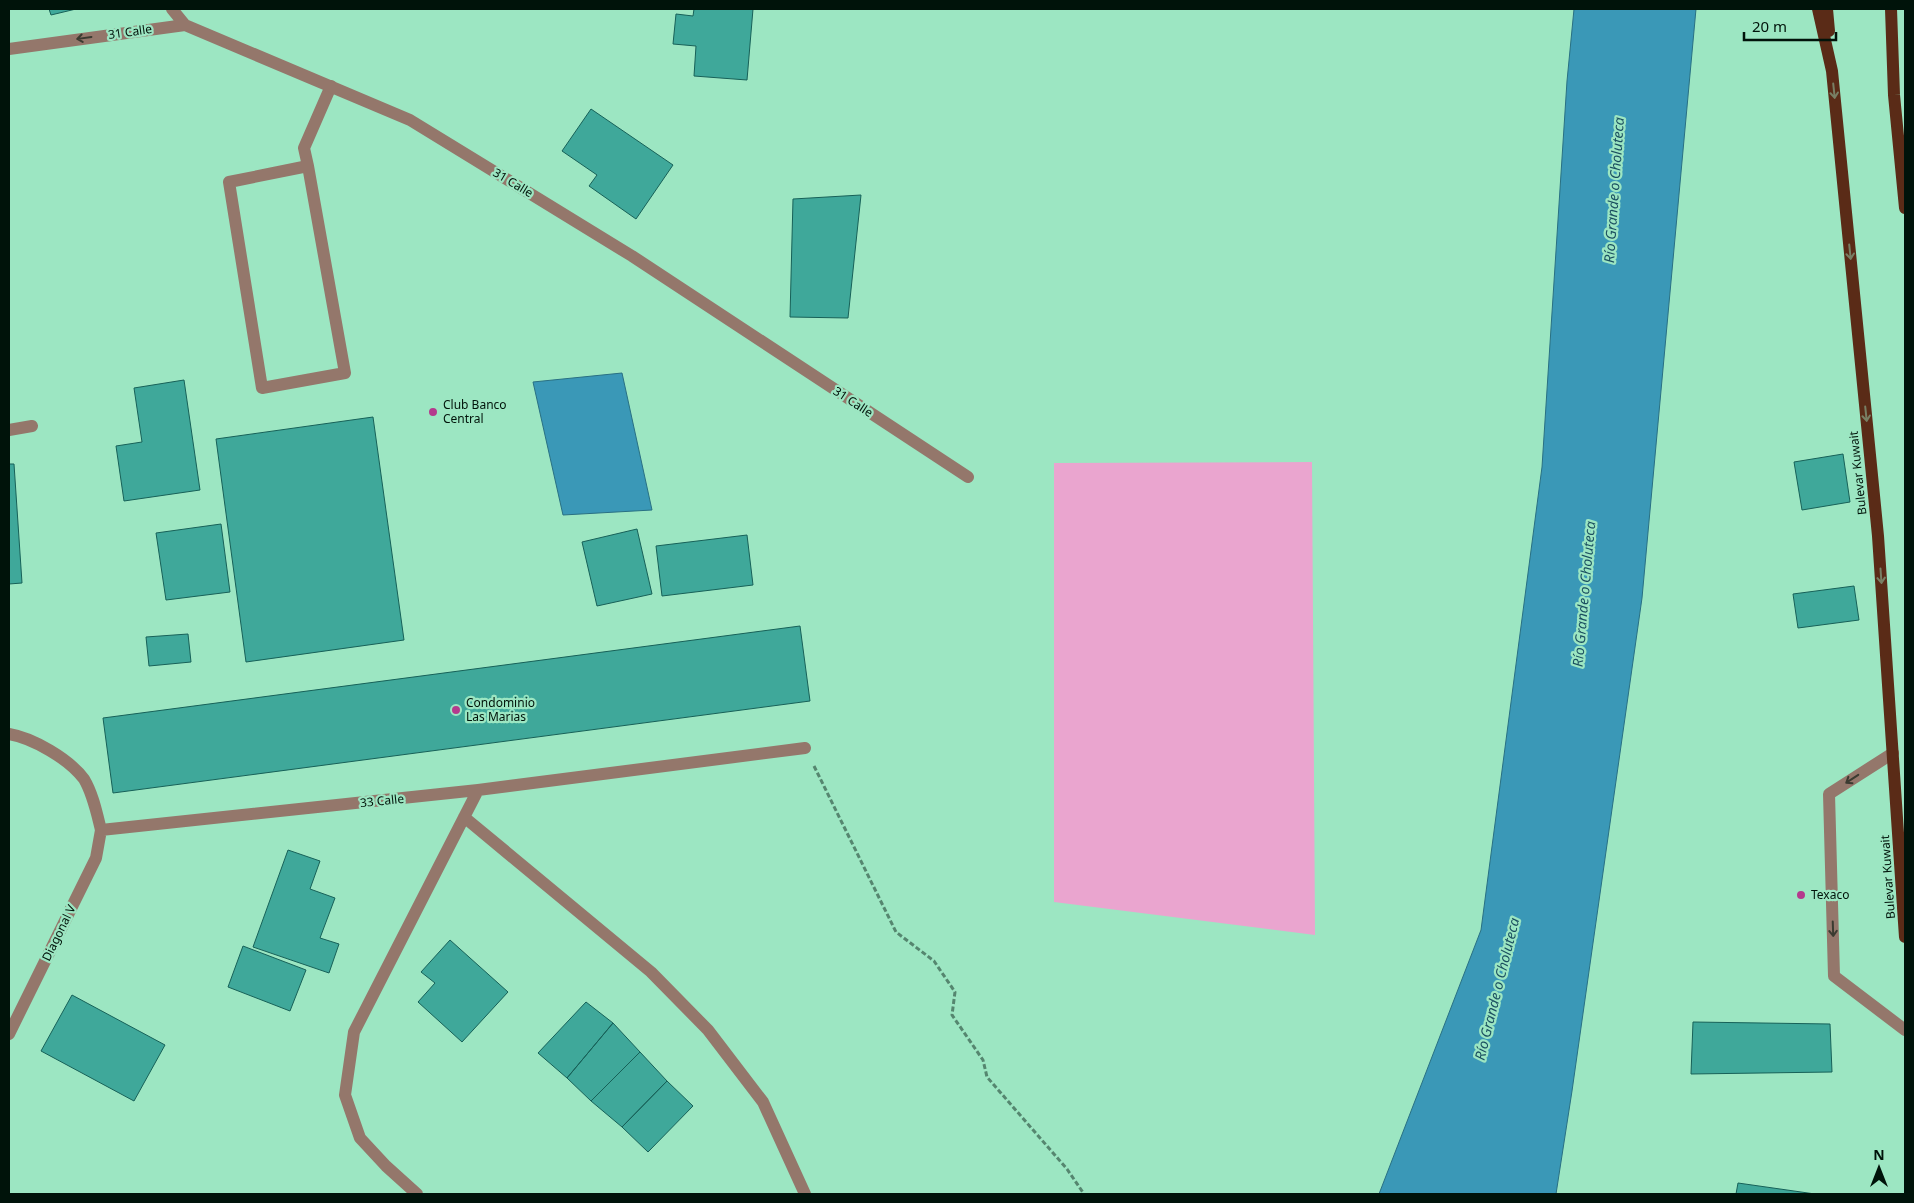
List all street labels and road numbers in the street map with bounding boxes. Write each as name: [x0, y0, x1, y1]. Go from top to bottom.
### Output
street label: 31 Calle: [107, 20, 153, 43]
street label: 31 Calle: [490, 164, 537, 201]
street label: 31 Calle: [830, 382, 877, 421]
street label: Bulevar Kuwait: [1845, 430, 1870, 516]
street label: 33 Calle: [359, 790, 405, 811]
street label: Bulevar Kuwait: [1876, 834, 1899, 920]
street label: Diagonal V: [38, 901, 80, 964]

